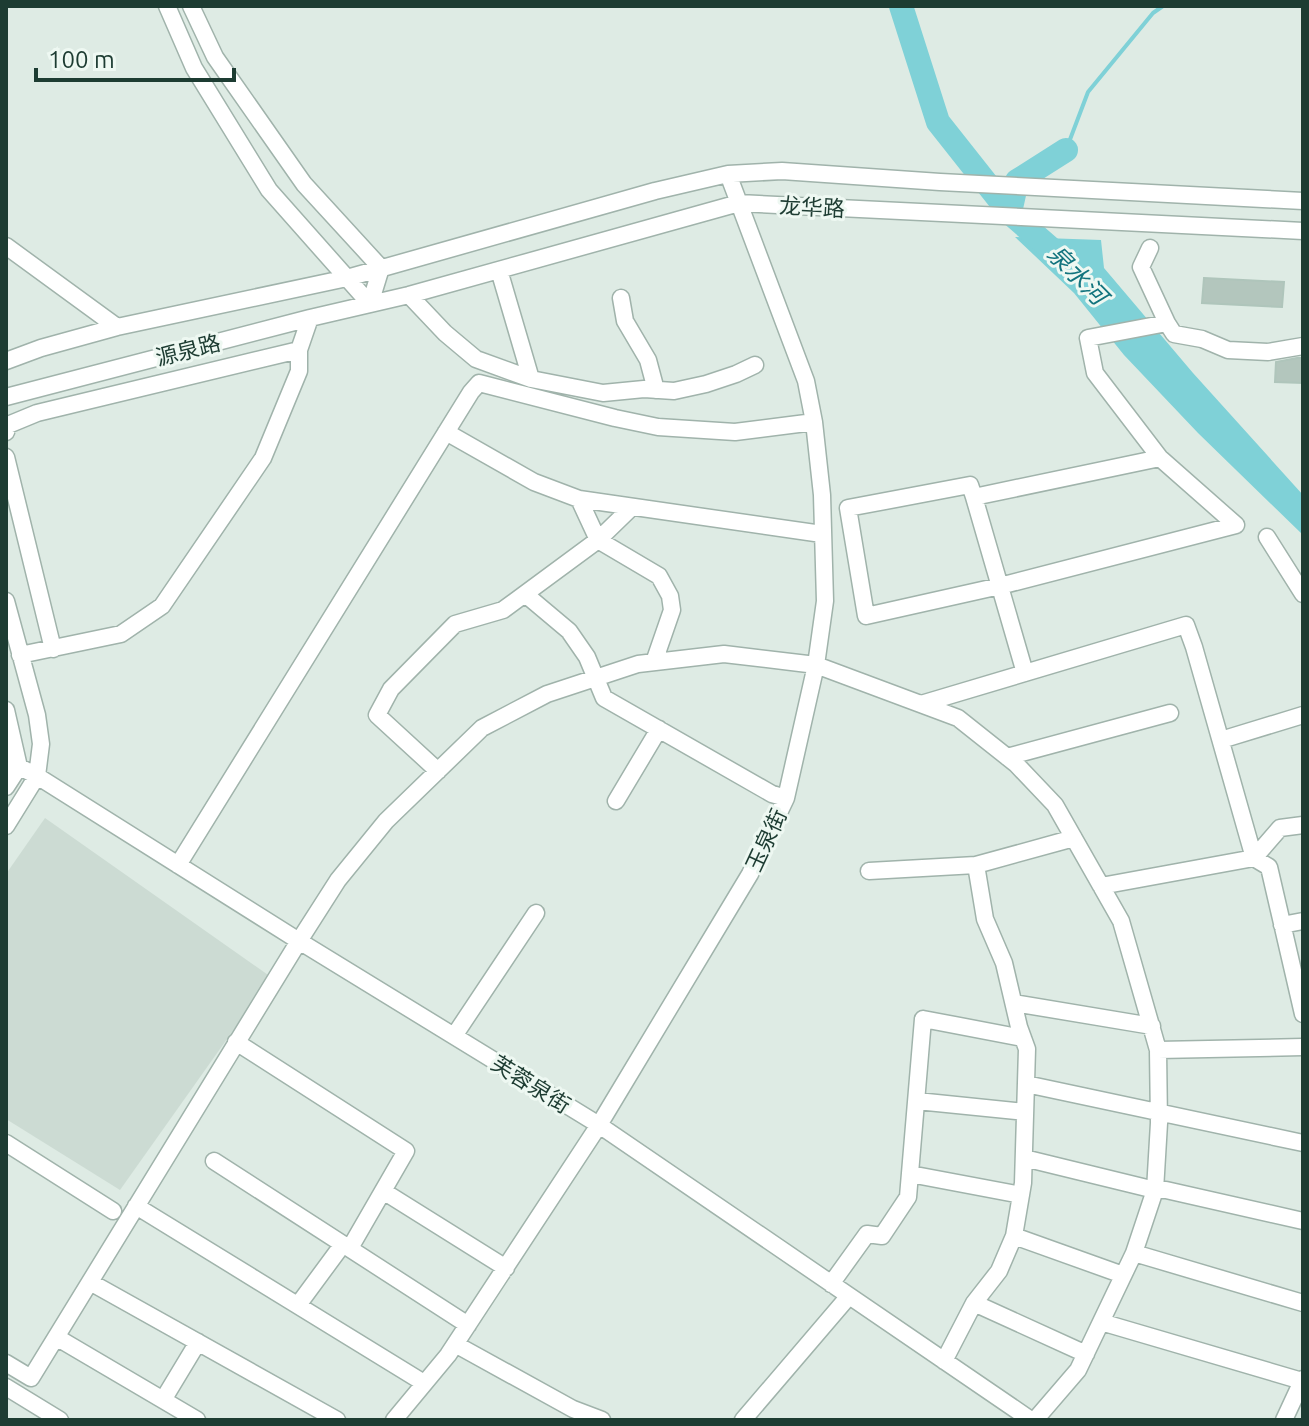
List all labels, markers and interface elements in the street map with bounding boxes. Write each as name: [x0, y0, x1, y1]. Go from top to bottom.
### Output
scale bar: [36, 32, 234, 82]
text: 100 m: [48, 46, 115, 73]
street label: 龙华路: [778, 192, 846, 221]
water label: 泉水河: [1042, 240, 1115, 312]
street label: 源泉路: [153, 329, 223, 370]
street label: 玉泉街: [740, 805, 791, 875]
street label: 芙蓉泉街: [487, 1050, 575, 1117]

